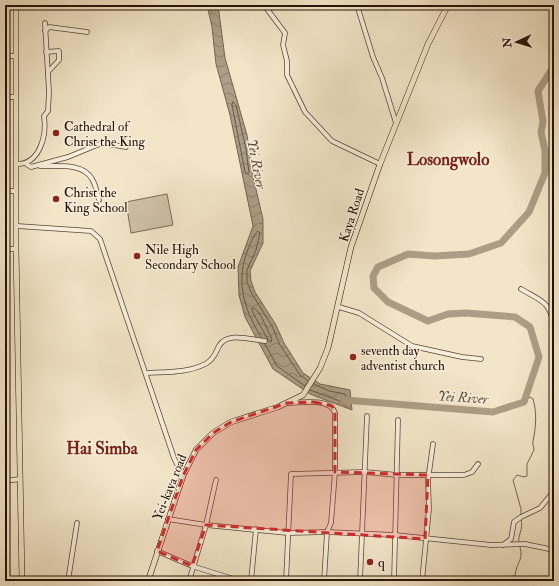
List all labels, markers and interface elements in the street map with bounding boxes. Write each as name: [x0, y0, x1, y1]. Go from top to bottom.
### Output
north arrow: [497, 22, 537, 62]
text: N: [501, 36, 514, 49]
place label: Cathedral of Christ the King: [64, 119, 145, 150]
marker: Cathedral of Christ the King: [51, 128, 61, 138]
water label: Yei River: [243, 138, 270, 191]
district label: Losongwolo: [407, 149, 489, 171]
place label: Christ the King School: [64, 185, 128, 216]
street label: Kaya Road: [336, 186, 369, 244]
marker: Christ the King School: [51, 194, 61, 204]
place label: Nile High Secondary School: [145, 242, 237, 274]
marker: Nile High Secondary School: [132, 251, 142, 261]
place label: seventh day adventist church: [361, 343, 445, 374]
marker: seventh day adventist church: [348, 352, 358, 362]
water label: Yei River: [437, 387, 489, 408]
district label: Hai Simba: [66, 438, 139, 459]
street label: Yei-kaya road: [149, 451, 192, 523]
place label: q: [378, 555, 385, 571]
marker: q: [365, 557, 375, 567]

